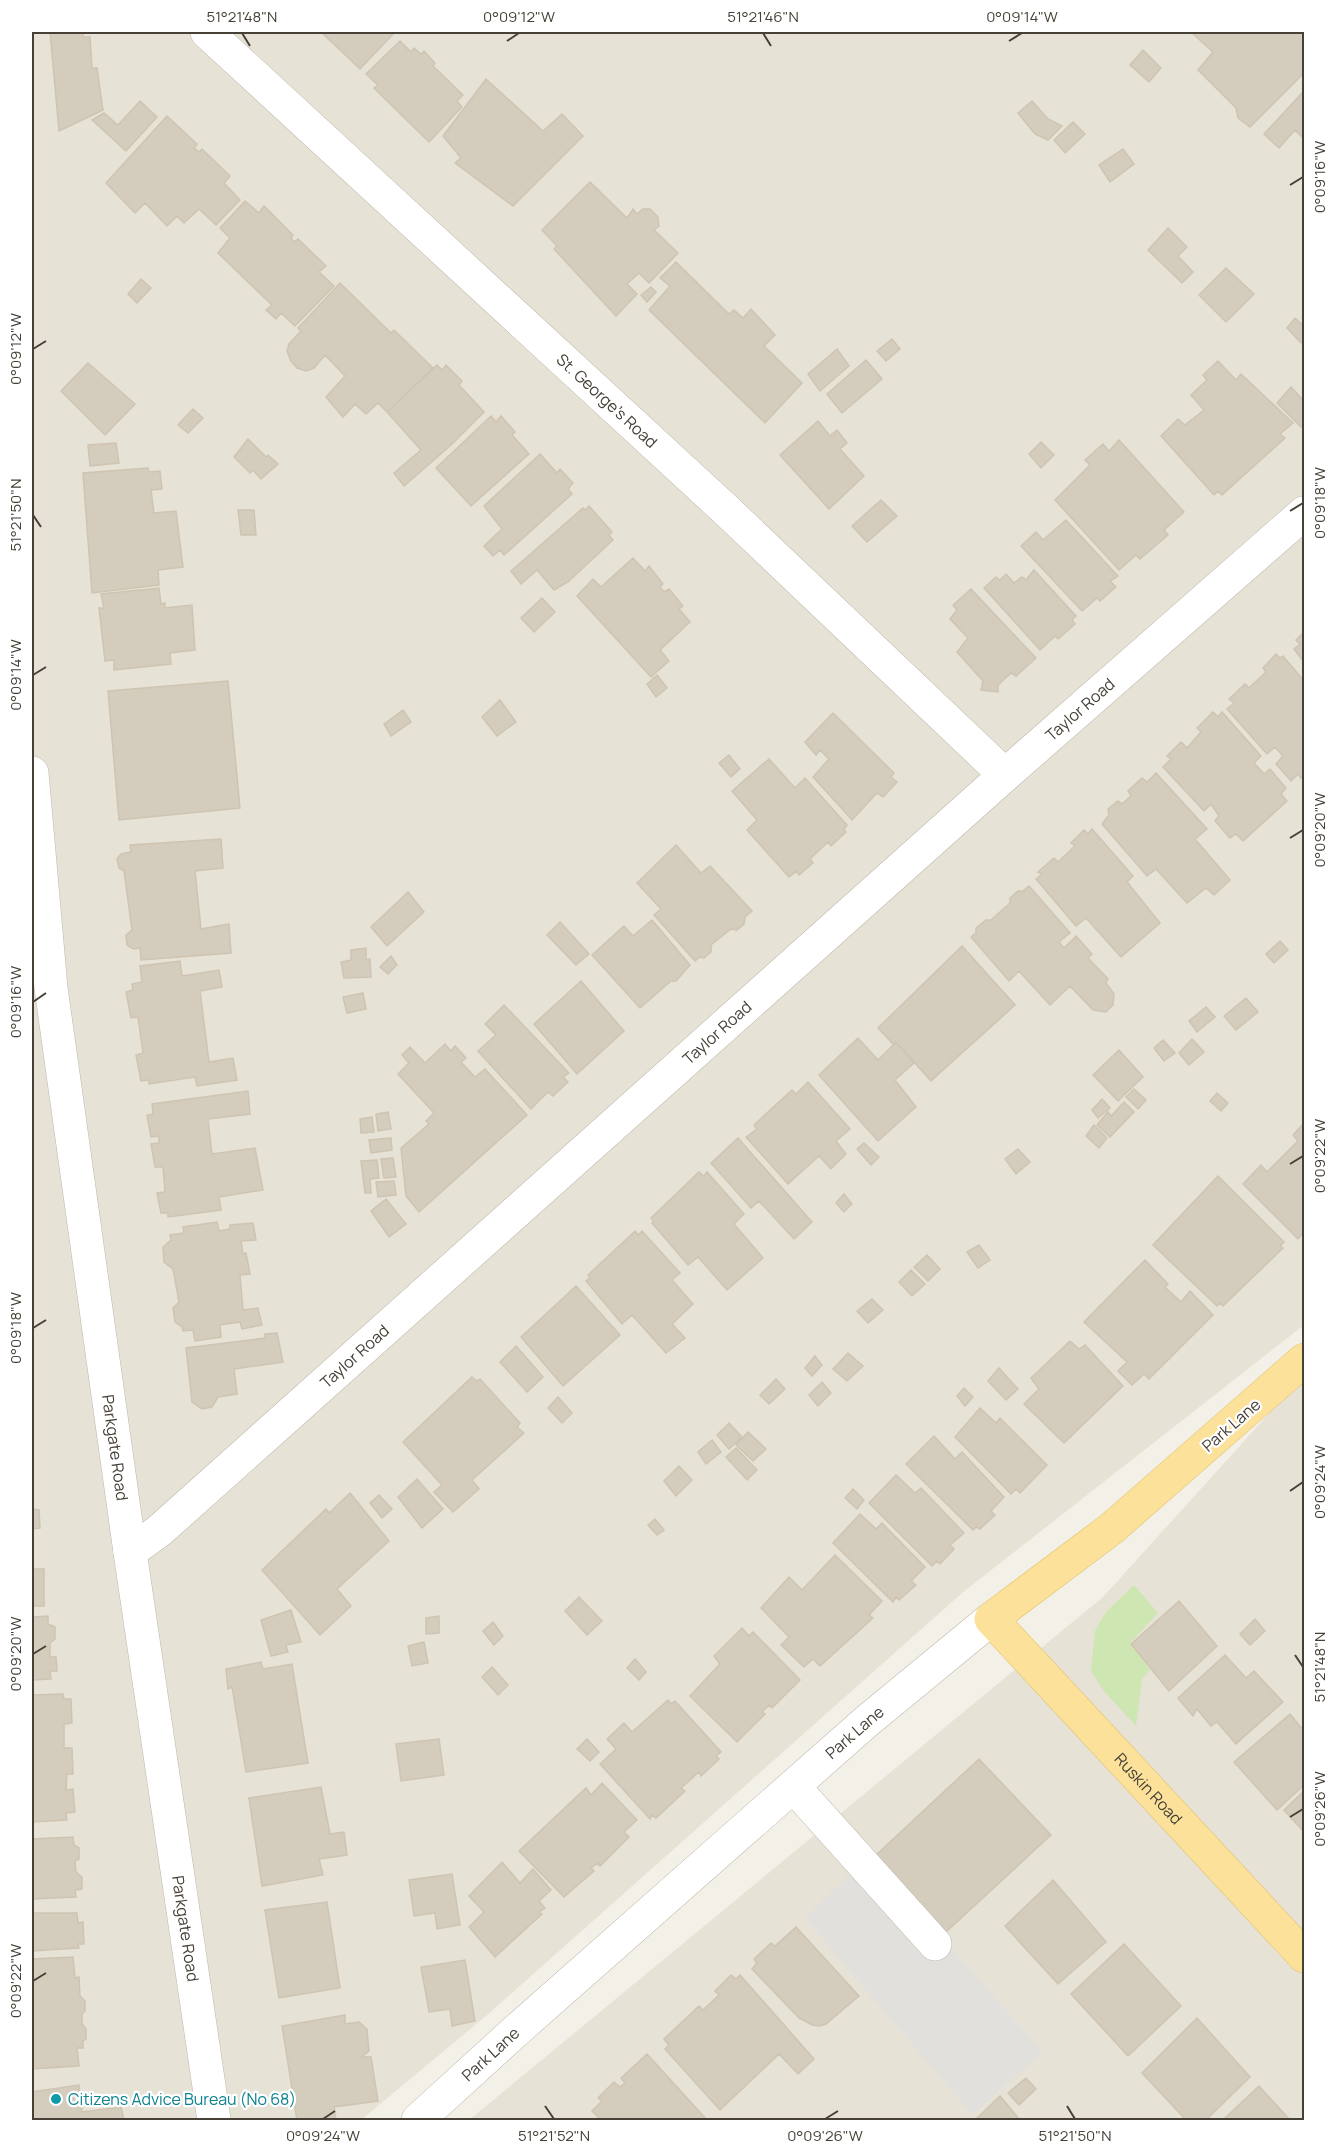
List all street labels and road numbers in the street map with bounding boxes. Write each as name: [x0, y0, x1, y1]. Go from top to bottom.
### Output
street label: St. George's Road: [552, 348, 662, 453]
street label: Taylor Road: [1041, 673, 1119, 746]
street label: Taylor Road: [678, 996, 756, 1069]
street label: Taylor Road: [315, 1320, 394, 1393]
street label: Parkgate Road: [97, 1393, 134, 1502]
street label: Park Lane: [1197, 1393, 1265, 1457]
street label: Park Lane: [821, 1701, 889, 1764]
street label: Ruskin Road: [1110, 1748, 1187, 1829]
street label: Parkgate Road: [167, 1874, 204, 1983]
street label: Park Lane: [457, 2022, 524, 2086]

